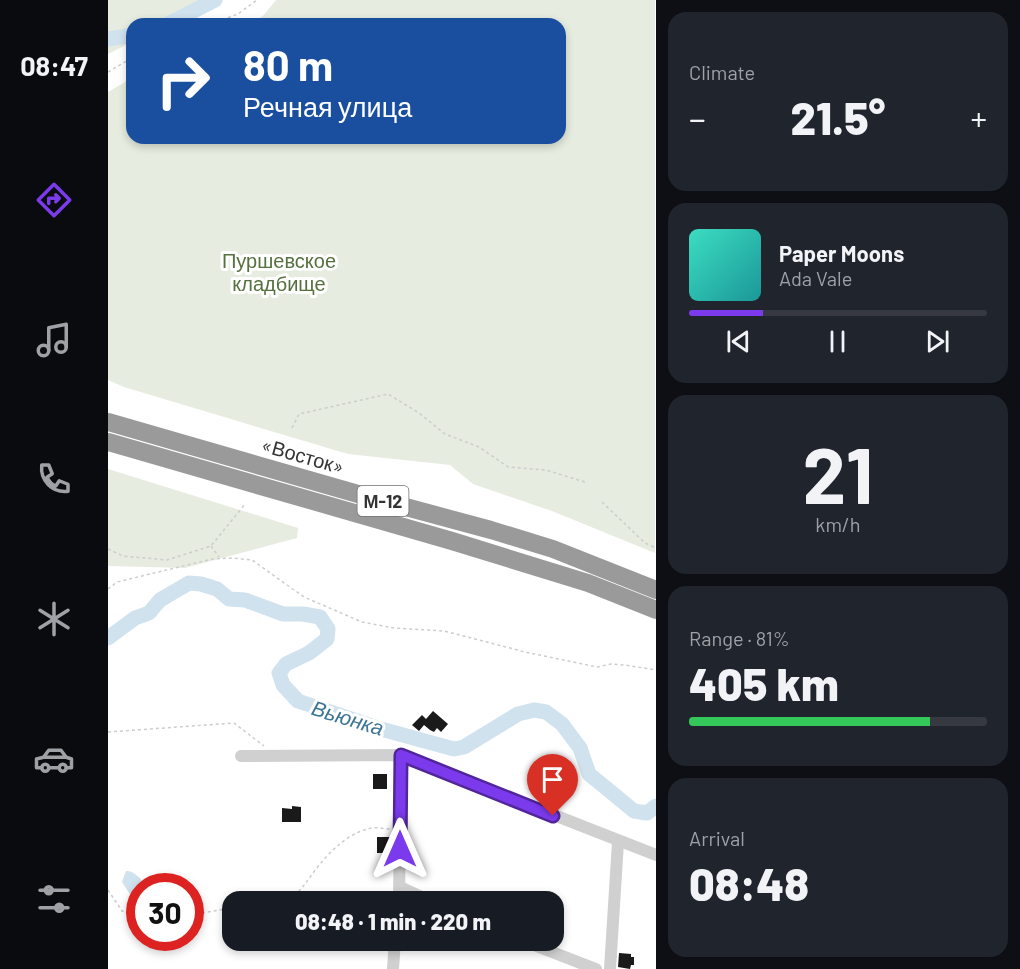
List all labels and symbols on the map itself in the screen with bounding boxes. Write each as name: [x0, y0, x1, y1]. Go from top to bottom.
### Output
park label: Пуршевское кладбище: [222, 248, 336, 295]
street label: «Восток»: [259, 432, 347, 478]
road number: М-12: [358, 486, 408, 516]
water label: Вьюнка: [309, 694, 387, 740]
pin: [527, 754, 578, 816]
position arrow: [368, 817, 432, 881]
speed limit sign: 30: [126, 873, 204, 951]

